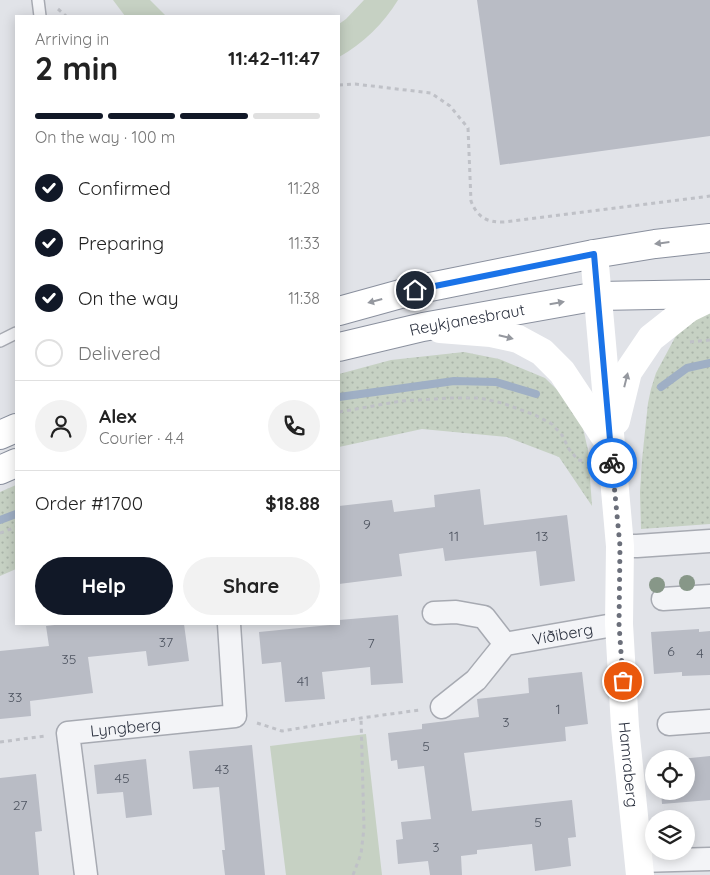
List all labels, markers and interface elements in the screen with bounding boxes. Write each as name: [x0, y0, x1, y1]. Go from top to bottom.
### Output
text: Arriving in: [35, 29, 109, 49]
text: 11:42–11:47: [228, 46, 320, 70]
text: 2 min: [35, 48, 118, 88]
text: On the way · 100 m: [35, 127, 175, 147]
icon: check: [35, 174, 63, 202]
text: Confirmed: [78, 176, 171, 200]
text: 11:28: [288, 178, 320, 198]
icon: check: [35, 229, 63, 257]
text: Preparing: [78, 231, 164, 255]
text: 11:33: [288, 233, 320, 253]
one-way arrow: [653, 239, 669, 247]
pin: [394, 269, 436, 311]
icon: home: [401, 276, 429, 304]
icon: check: [35, 284, 63, 312]
text: On the way: [78, 286, 179, 310]
text: 11:38: [288, 288, 320, 308]
one-way arrow: [368, 298, 383, 306]
street label: Reykjanesbraut: [407, 299, 526, 340]
one-way arrow: [550, 299, 566, 307]
one-way arrow: [499, 333, 514, 341]
text: Delivered: [78, 341, 161, 365]
one-way arrow: [622, 373, 630, 388]
button: person: [35, 400, 87, 452]
button: phone: [268, 400, 320, 452]
text: Alex: [99, 404, 137, 428]
text: Courier · 4.4: [99, 428, 184, 448]
courier: [587, 438, 637, 488]
icon: bike: [598, 449, 626, 477]
text: Order #1700: [35, 491, 143, 515]
text: $18.88: [265, 491, 320, 515]
house number: 9: [363, 515, 371, 533]
house number: 11: [449, 527, 459, 545]
house number: 13: [536, 527, 548, 545]
button: Help: [35, 557, 173, 615]
button: Share: [183, 557, 320, 615]
street label: Víðiberg: [531, 619, 594, 649]
house number: 37: [159, 633, 173, 651]
house number: 7: [367, 634, 375, 652]
house number: 6: [667, 642, 675, 660]
house number: 4: [696, 644, 704, 662]
house number: 35: [62, 650, 76, 668]
pin: [602, 660, 644, 702]
icon: bag: [609, 667, 637, 695]
house number: 41: [297, 672, 309, 690]
house number: 33: [8, 688, 22, 706]
house number: 1: [555, 700, 561, 718]
house number: 3: [502, 713, 510, 731]
street label: Lyngberg: [89, 714, 162, 741]
street label: Hamraberg: [615, 721, 643, 808]
house number: 5: [422, 737, 430, 755]
map controls: [645, 750, 695, 860]
button: locate: [645, 750, 695, 800]
house number: 43: [215, 760, 229, 778]
house number: 45: [114, 769, 130, 787]
house number: 27: [13, 796, 27, 814]
button: layers: [645, 810, 695, 860]
house number: 5: [534, 813, 542, 831]
house number: 3: [432, 838, 440, 856]

